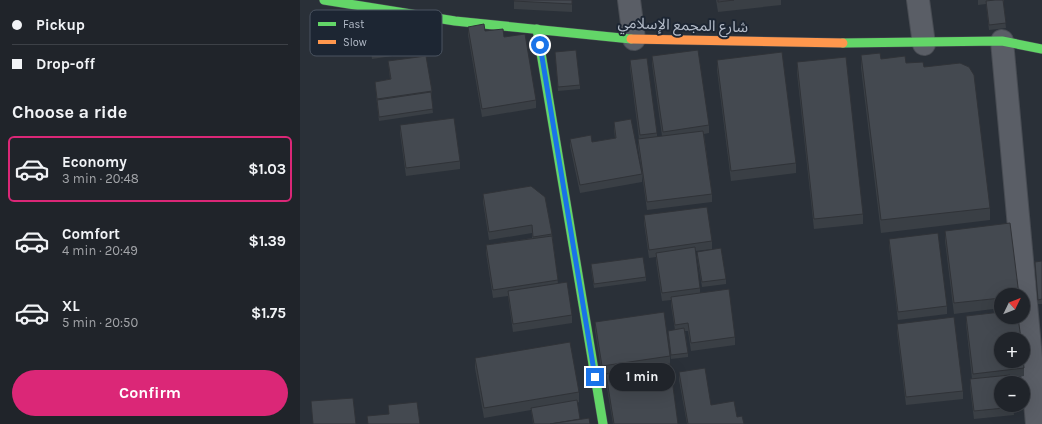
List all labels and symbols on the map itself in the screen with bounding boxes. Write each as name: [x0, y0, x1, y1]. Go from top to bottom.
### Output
legend: [310, 10, 442, 56]
street label: شارع المجمع الإسلامي: [617, 14, 749, 39]
text: Fast: [343, 18, 364, 31]
text: Slow: [343, 36, 367, 49]
route start: [531, 36, 549, 54]
north arrow: [994, 288, 1030, 324]
callout: 1 min: [609, 363, 675, 391]
route end: [586, 368, 604, 386]

